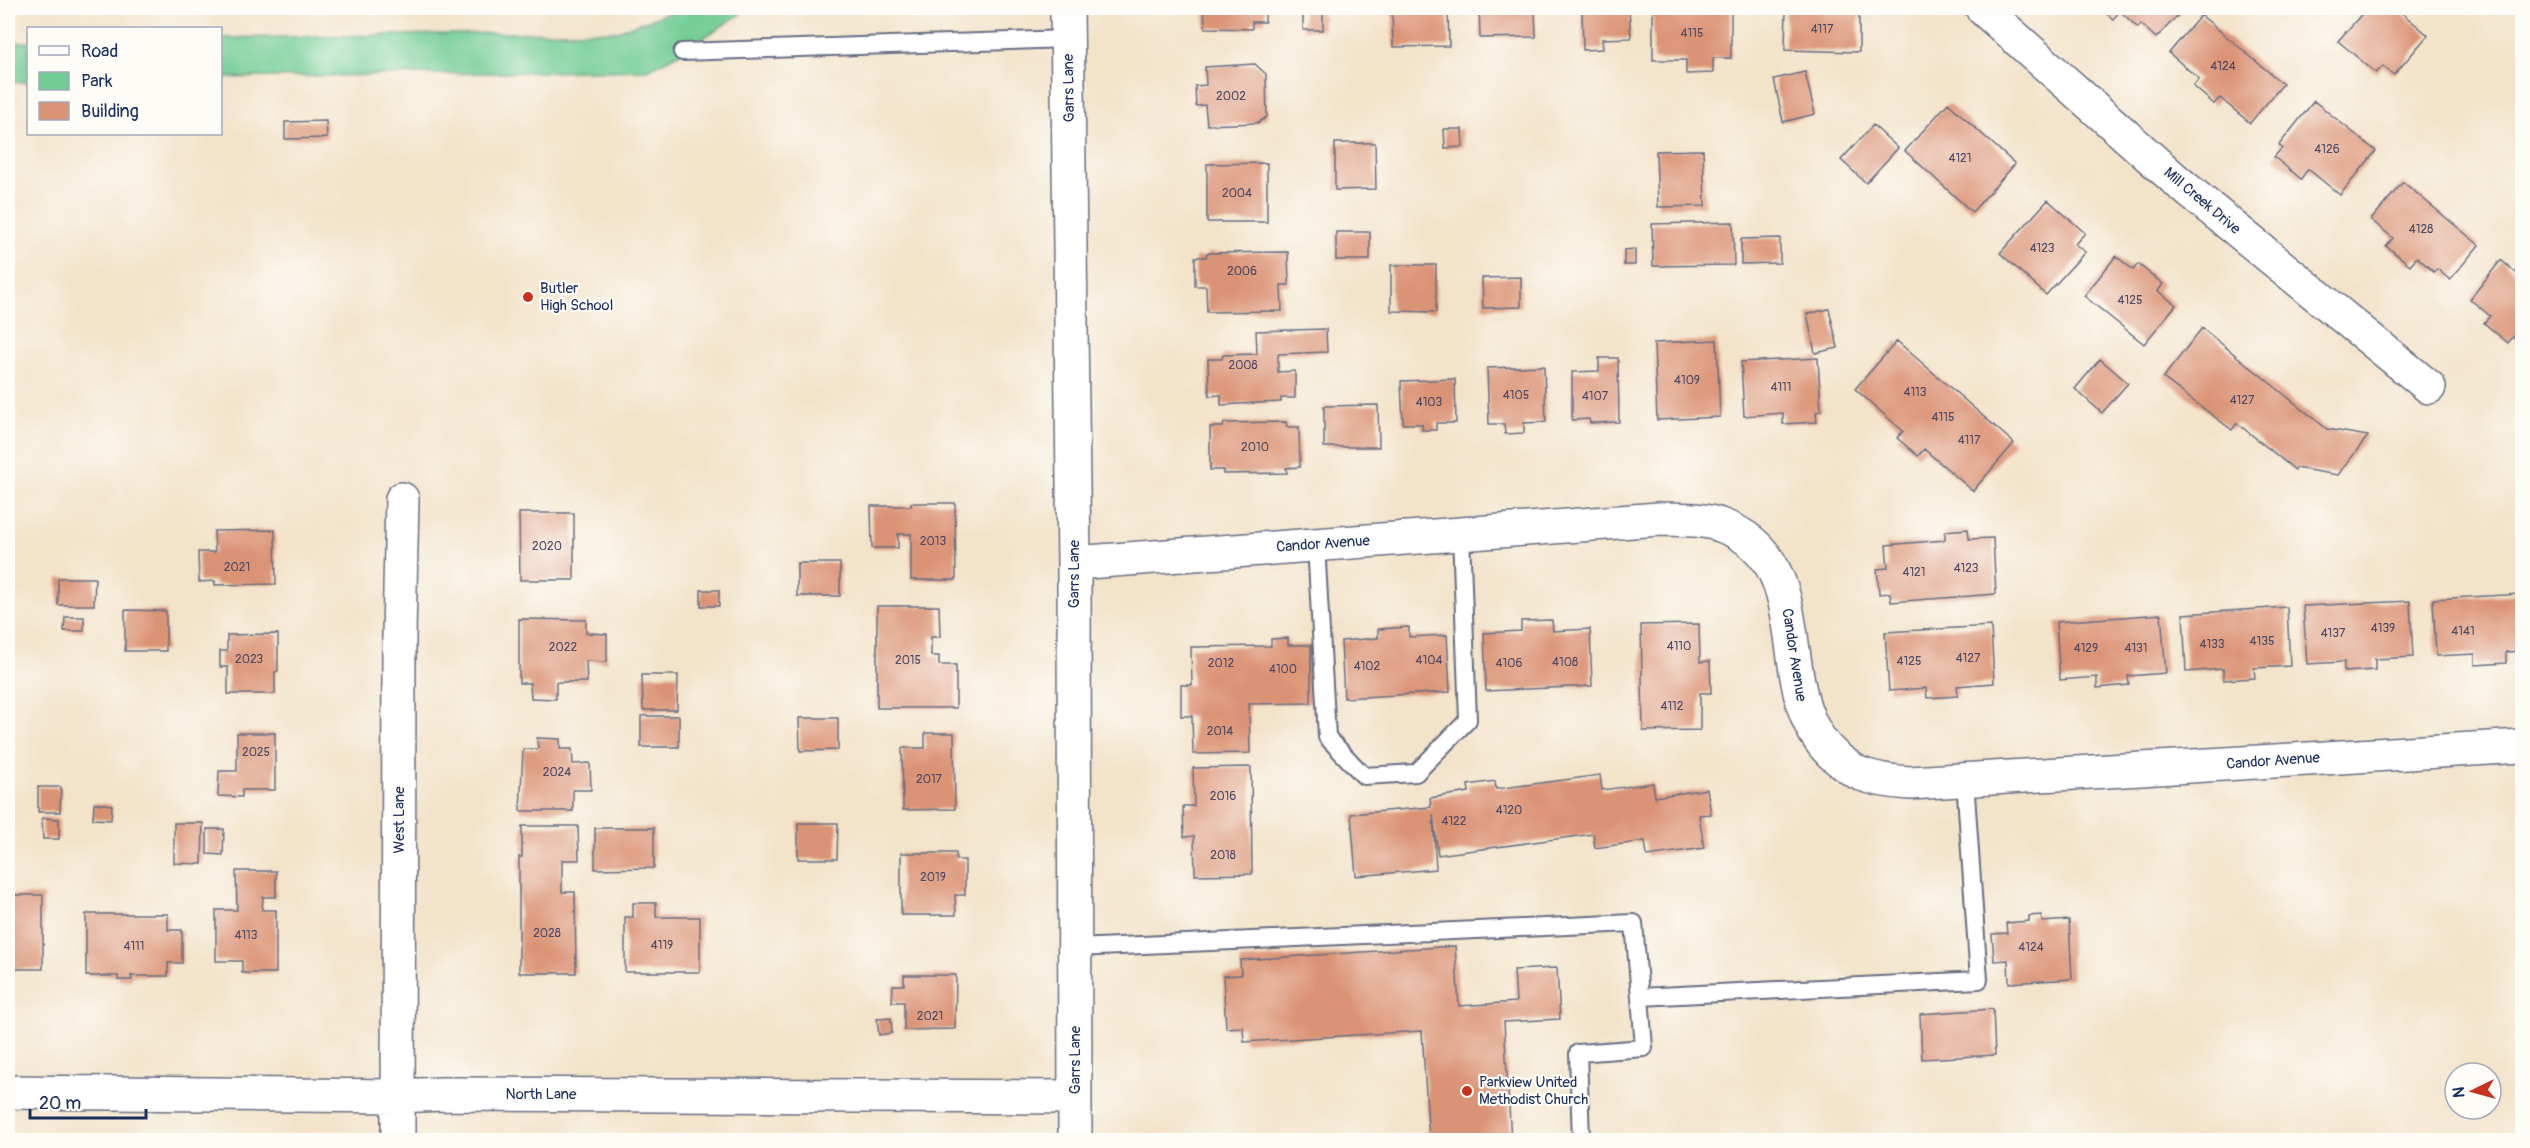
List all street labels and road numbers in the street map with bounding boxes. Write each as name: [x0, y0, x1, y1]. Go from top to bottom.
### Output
street label: Garrs Lane: [1059, 53, 1079, 122]
street label: Mill Creek Drive: [2160, 163, 2245, 239]
street label: Candor Avenue: [1275, 531, 1371, 557]
street label: Garrs Lane: [1065, 539, 1084, 608]
street label: Candor Avenue: [1777, 607, 1811, 704]
street label: Candor Avenue: [2225, 748, 2321, 774]
street label: West Lane: [390, 786, 409, 854]
street label: Garrs Lane: [1066, 1025, 1085, 1094]
street label: North Lane: [506, 1085, 577, 1104]

